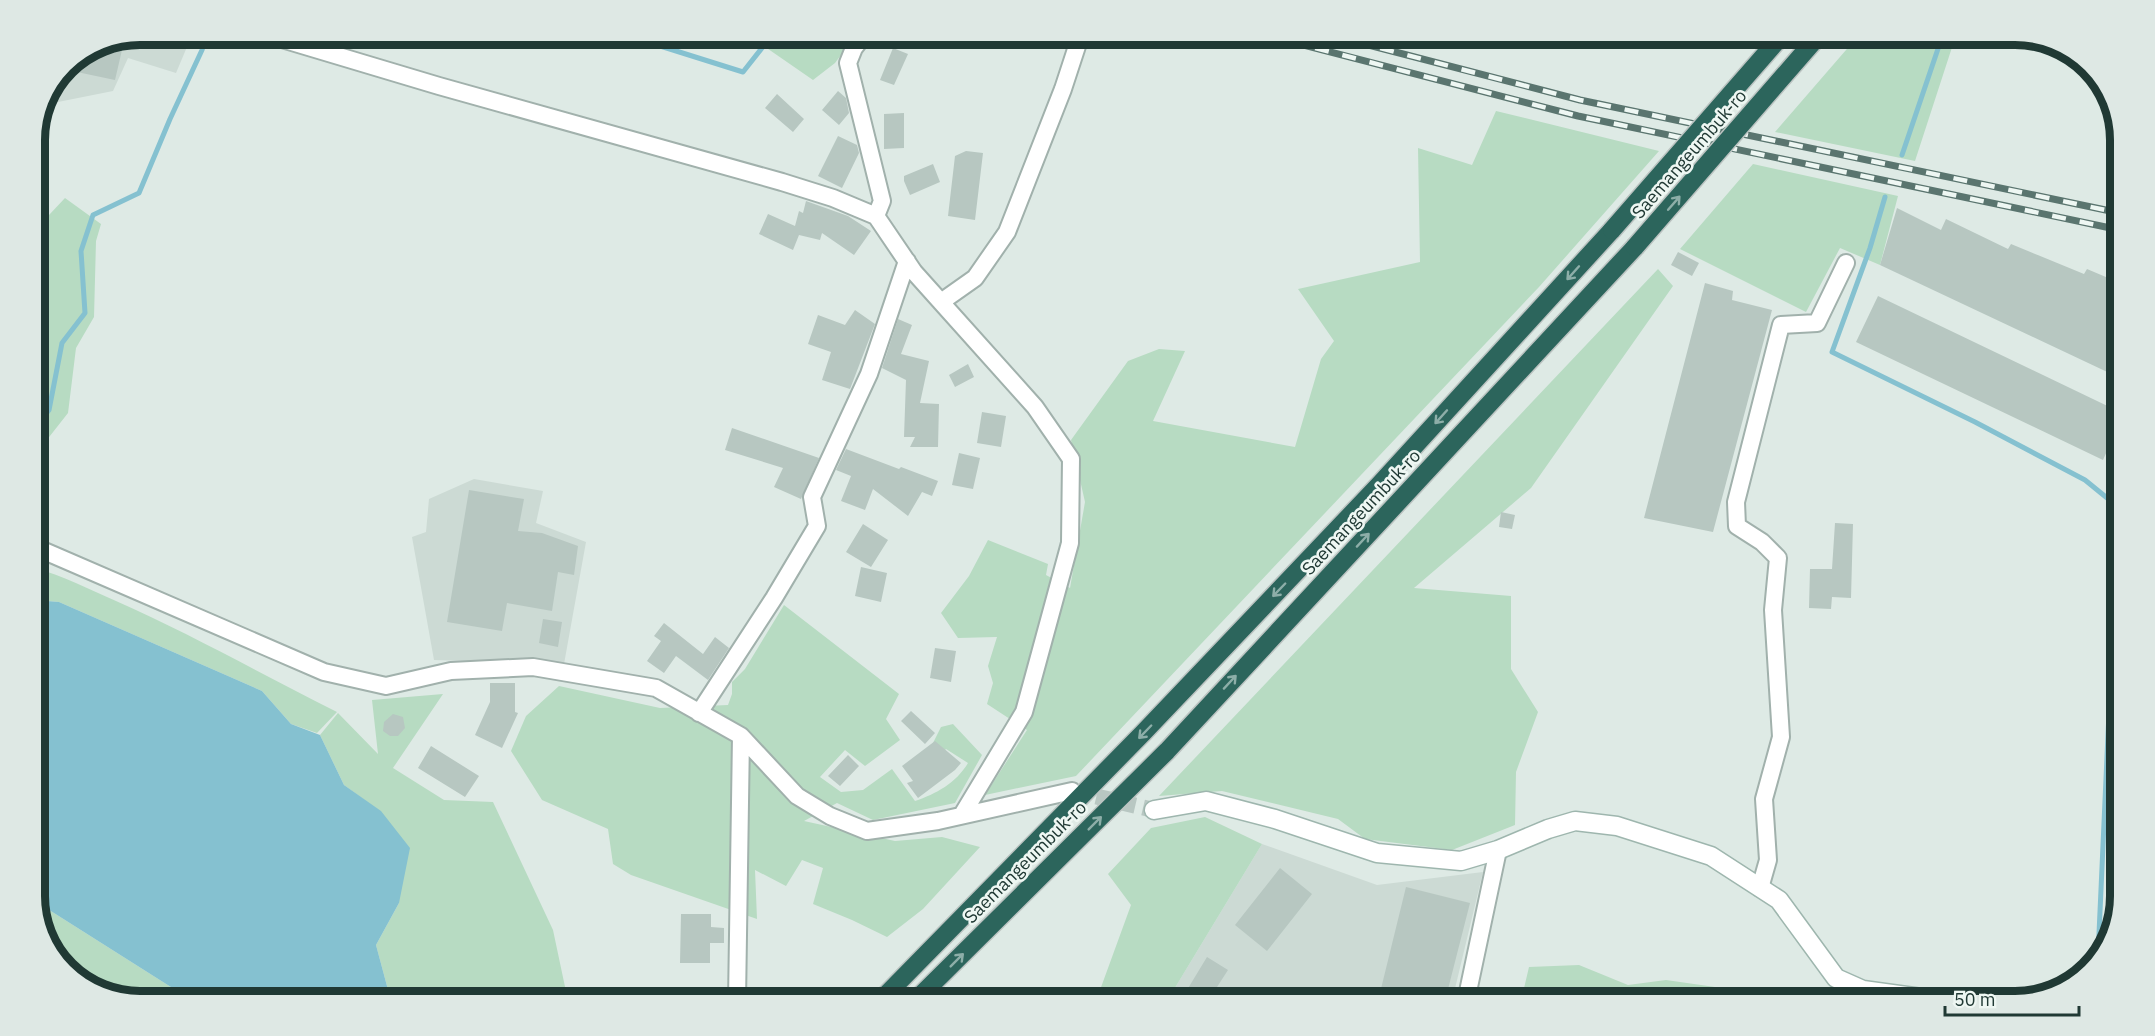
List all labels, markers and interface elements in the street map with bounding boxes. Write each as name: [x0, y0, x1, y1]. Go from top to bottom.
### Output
street label: Saemangeumbuk-ro: [1627, 85, 1751, 223]
one-way arrow: [1667, 196, 1681, 211]
one-way arrow: [1566, 266, 1580, 281]
one-way arrow: [1434, 409, 1448, 424]
street label: Saemangeumbuk-ro: [1297, 444, 1425, 580]
one-way arrow: [1356, 532, 1370, 547]
one-way arrow: [1272, 583, 1286, 598]
one-way arrow: [1223, 675, 1237, 690]
one-way arrow: [1137, 724, 1152, 739]
street label: Saemangeumbuk-ro: [959, 796, 1091, 928]
one-way arrow: [1087, 815, 1102, 830]
one-way arrow: [949, 953, 964, 968]
scale bar: [1945, 979, 2078, 1017]
text: 50 m: [1954, 988, 1996, 1011]

